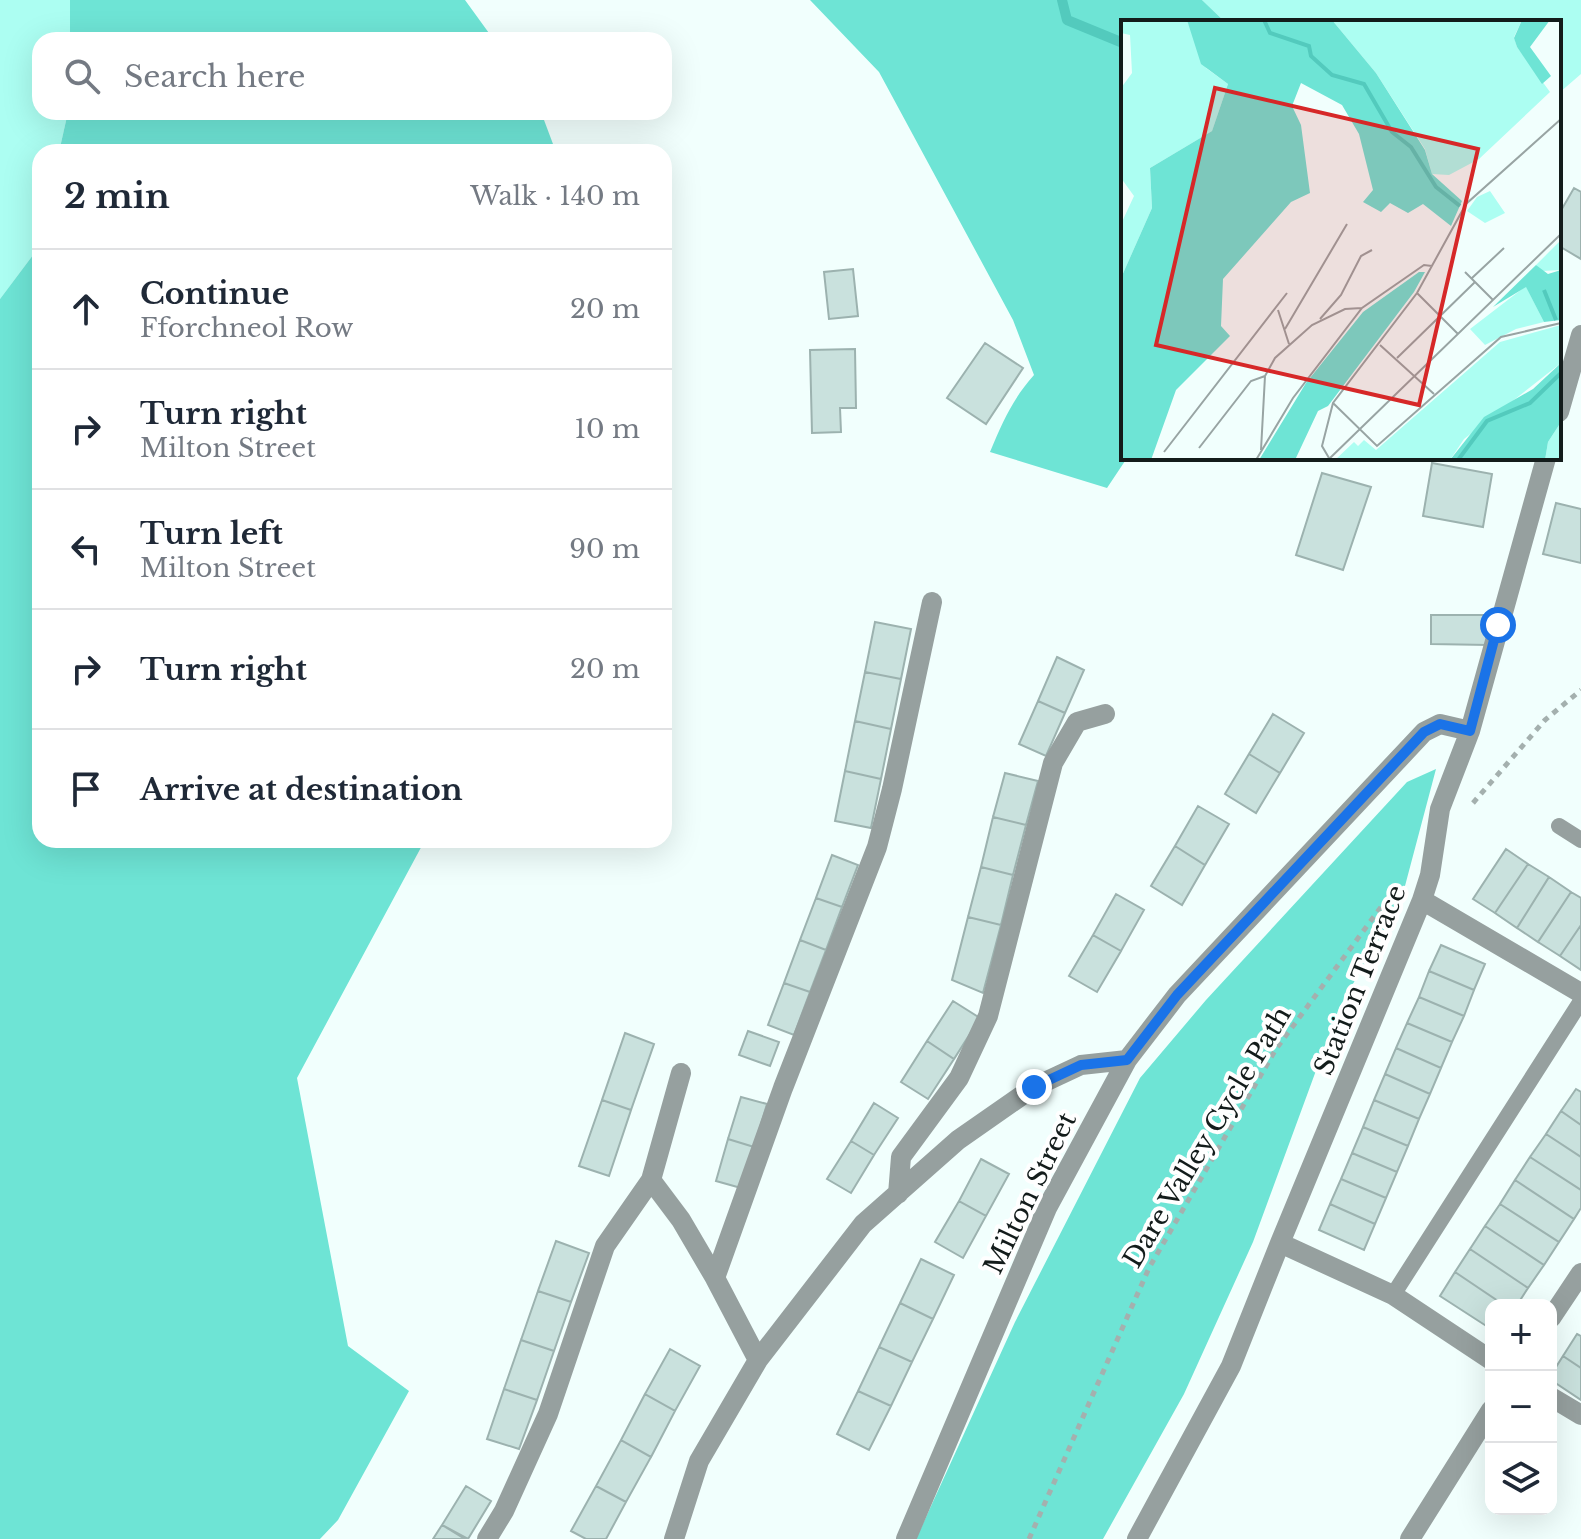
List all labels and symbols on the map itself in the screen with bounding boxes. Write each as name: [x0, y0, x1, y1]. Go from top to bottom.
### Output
inset map: [1121, 20, 1561, 460]
route start: [1480, 607, 1516, 643]
street label: Station Terrace: [1307, 880, 1413, 1080]
street label: Dare Valley Cycle Path: [1116, 1001, 1298, 1273]
route end: [1016, 1069, 1052, 1105]
street label: Milton Street: [977, 1107, 1083, 1279]

